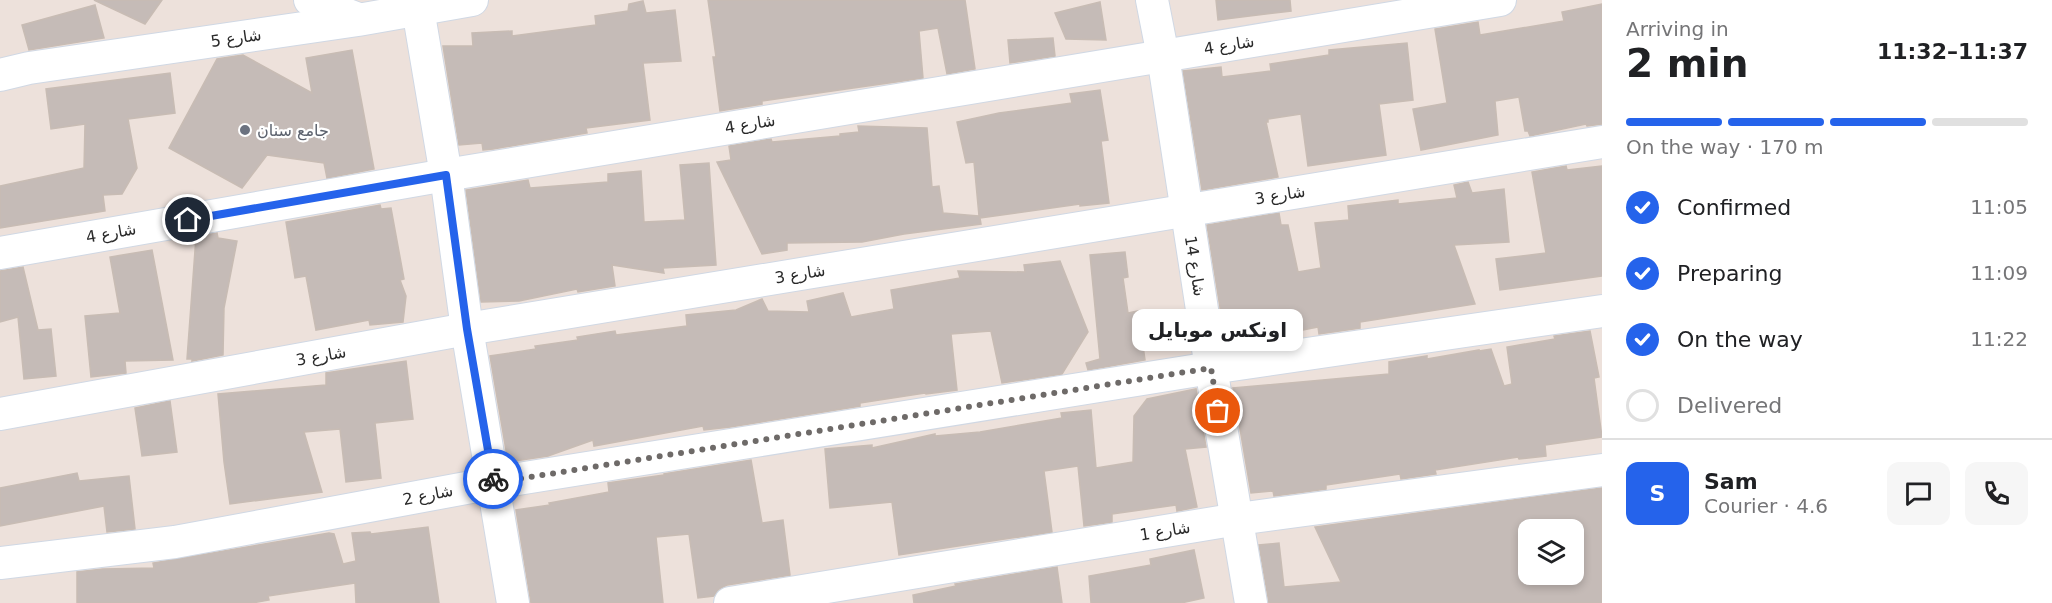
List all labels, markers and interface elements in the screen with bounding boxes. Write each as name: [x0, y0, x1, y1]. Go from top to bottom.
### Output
text: Arriving in: [1626, 17, 1729, 41]
street label: شارع 5: [210, 25, 263, 52]
street label: شارع 4: [1202, 32, 1256, 59]
text: 11:32–11:37: [1877, 39, 2028, 64]
text: 2 min: [1626, 41, 1748, 86]
street label: شارع 4: [723, 111, 777, 138]
place label: جامع سنان: [257, 121, 329, 141]
marker: جامع سنان: [238, 123, 252, 137]
text: On the way · 170 m: [1626, 135, 1824, 159]
street label: شارع 3: [1253, 182, 1307, 209]
icon: check: [1626, 191, 1659, 224]
pin: [162, 194, 213, 245]
text: Confirmed: [1677, 195, 1791, 220]
text: 11:05: [1970, 195, 2028, 219]
icon: home: [171, 203, 204, 236]
street label: شارع 4: [84, 219, 138, 248]
street label: شارع 14: [1180, 234, 1209, 298]
icon: check: [1626, 257, 1659, 290]
street label: شارع 3: [773, 261, 827, 288]
text: Preparing: [1677, 261, 1783, 286]
text: 11:09: [1970, 261, 2028, 285]
callout: اونكس موبايل: [1132, 309, 1304, 351]
text: اونكس موبايل: [1148, 318, 1287, 342]
icon: check: [1626, 323, 1659, 356]
text: On the way: [1677, 327, 1803, 352]
text: 11:22: [1970, 327, 2028, 351]
street label: شارع 3: [294, 342, 348, 371]
pin: [1192, 385, 1243, 436]
text: Delivered: [1677, 393, 1782, 418]
icon: bag: [1201, 394, 1234, 427]
courier: [463, 449, 523, 509]
button: chat: [1887, 462, 1950, 525]
button: phone: [1965, 462, 2028, 525]
icon: bike: [477, 463, 510, 496]
text: Sam: [1704, 469, 1758, 494]
street label: شارع 2: [401, 481, 455, 510]
text: S: [1650, 481, 1665, 506]
text: Courier · 4.6: [1704, 494, 1828, 518]
street label: شارع 1: [1138, 518, 1192, 545]
map controls: [1518, 519, 1584, 585]
button: layers: [1518, 519, 1584, 585]

